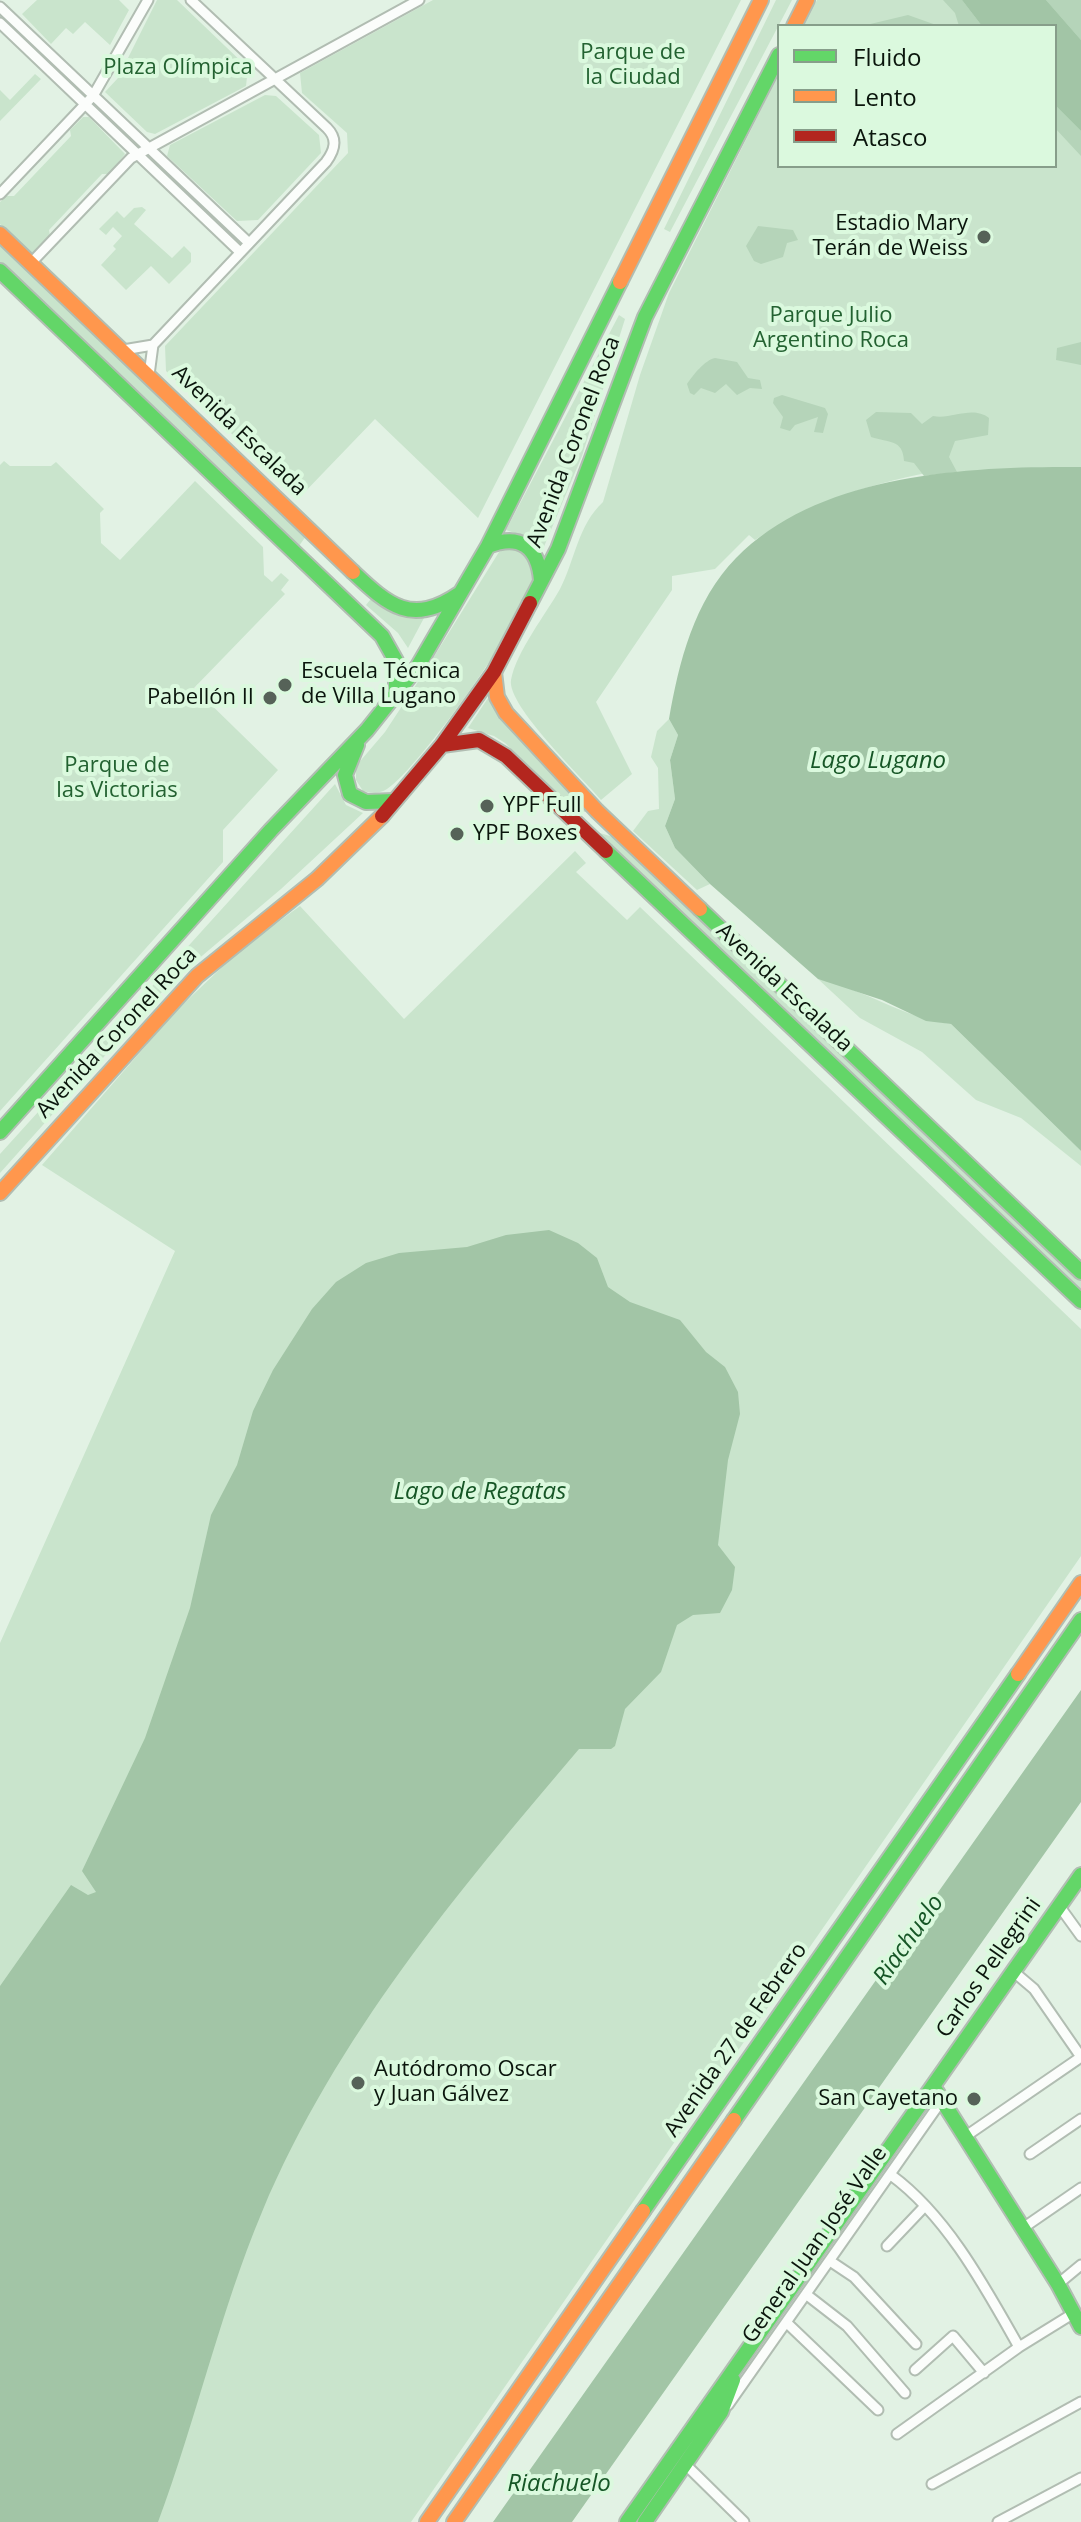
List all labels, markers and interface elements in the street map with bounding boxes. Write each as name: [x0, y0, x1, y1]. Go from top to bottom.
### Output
legend: [777, 24, 1057, 168]
park label: Parque de la Ciudad: [580, 40, 686, 92]
text: Fluido: [853, 40, 921, 73]
park label: Plaza Olímpica: [103, 55, 253, 81]
text: Lento: [853, 80, 917, 113]
text: Atasco: [853, 120, 927, 153]
place label: Estadio Mary Terán de Weiss: [812, 211, 968, 262]
marker: Estadio Mary Terán de Weiss: [975, 228, 993, 246]
park label: Parque Julio Argentino Roca: [753, 303, 909, 354]
street label: Avenida Coronel Roca: [522, 333, 626, 551]
street label: Avenida Escalada: [166, 360, 312, 502]
place label: Escuela Técnica de Villa Lugano: [301, 659, 460, 710]
marker: Escuela Técnica de Villa Lugano: [276, 676, 294, 694]
place label: Pabellón II: [147, 685, 254, 711]
marker: Pabellón II: [261, 689, 279, 707]
water label: Lago Lugano: [810, 747, 946, 775]
park label: Parque de las Victorias: [56, 753, 178, 804]
place label: YPF Full: [503, 793, 582, 819]
marker: YPF Full: [478, 797, 496, 815]
place label: YPF Boxes: [473, 821, 577, 847]
marker: YPF Boxes: [448, 825, 466, 843]
street label: Avenida Escalada: [710, 918, 858, 1058]
street label: Avenida Coronel Roca: [31, 942, 203, 1124]
water label: Lago de Regatas: [394, 1478, 566, 1506]
water label: Riachuelo: [868, 1889, 950, 1991]
street label: Carlos Pellegrini: [931, 1893, 1047, 2043]
street label: Avenida 27 de Febrero: [659, 1938, 813, 2142]
place label: Autódromo Oscar y Juan Gálvez: [374, 2057, 557, 2108]
marker: Autódromo Oscar y Juan Gálvez: [349, 2074, 367, 2092]
place label: San Cayetano: [818, 2086, 958, 2112]
marker: San Cayetano: [965, 2090, 983, 2108]
street label: General Juan José Valle: [737, 2142, 893, 2348]
water label: Riachuelo: [507, 2470, 611, 2498]

